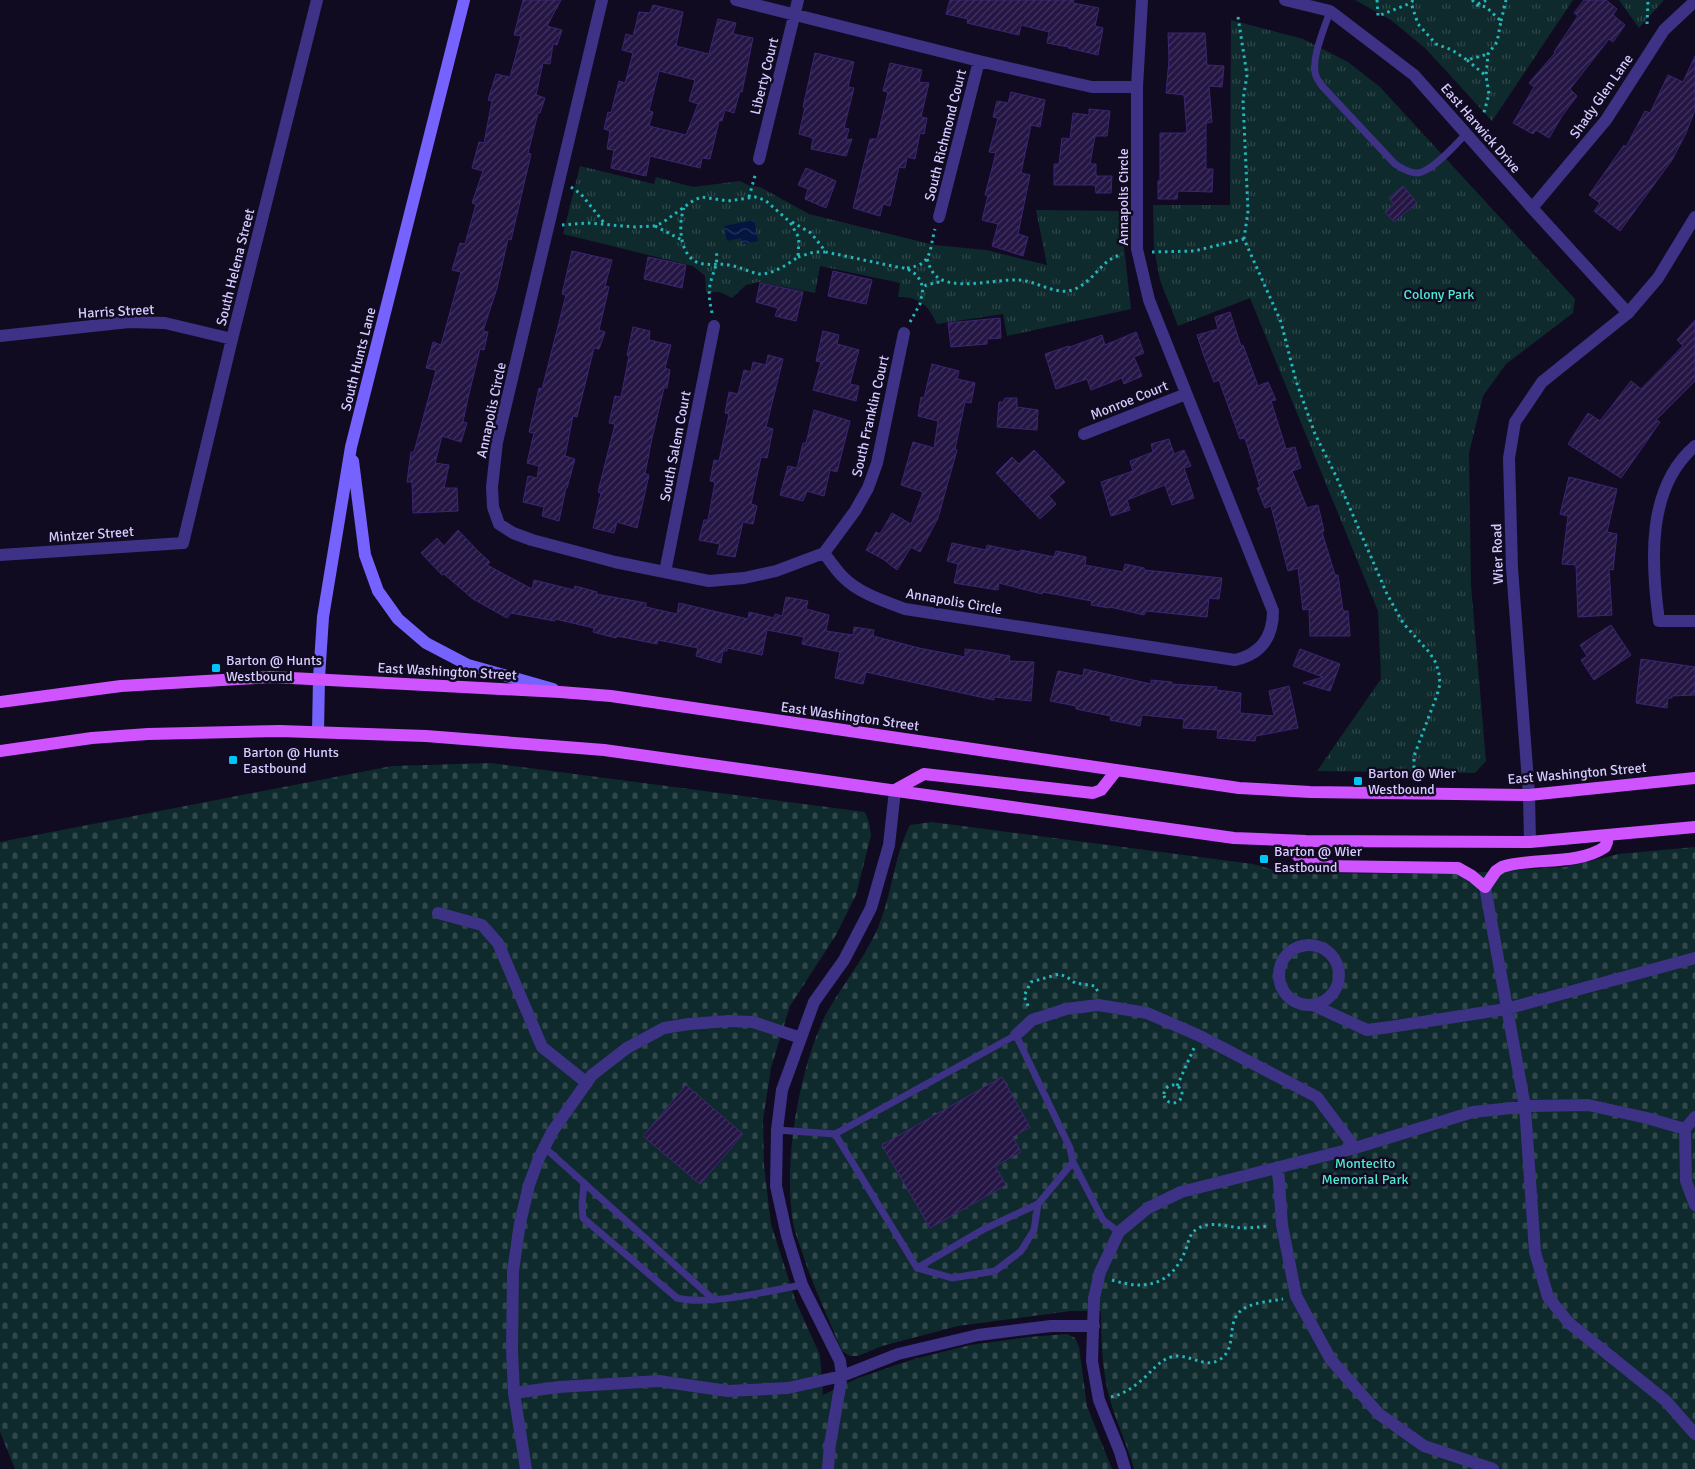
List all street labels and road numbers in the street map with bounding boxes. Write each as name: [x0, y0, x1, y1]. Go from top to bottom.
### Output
street label: Liberty Court: [747, 36, 782, 116]
street label: Shady Glen Lane: [1566, 51, 1637, 142]
street label: South Richmond Court: [921, 68, 970, 203]
street label: East Harwick Drive: [1437, 80, 1524, 177]
street label: Annapolis Circle: [1115, 148, 1132, 246]
street label: South Helena Street: [213, 207, 258, 327]
street label: Harris Street: [77, 301, 155, 322]
street label: South Hunts Lane: [337, 306, 380, 413]
street label: South Franklin Court: [848, 354, 893, 478]
street label: Annapolis Circle: [473, 361, 510, 460]
street label: Monroe Court: [1088, 377, 1171, 424]
street label: South Salem Court: [656, 389, 695, 503]
street label: Mintzer Street: [48, 523, 134, 546]
street label: Wier Road: [1488, 523, 1507, 585]
street label: Annapolis Circle: [904, 585, 1003, 618]
street label: East Washington Street: [377, 659, 517, 684]
street label: East Washington Street: [780, 698, 920, 735]
street label: East Washington Street: [1507, 759, 1647, 788]

